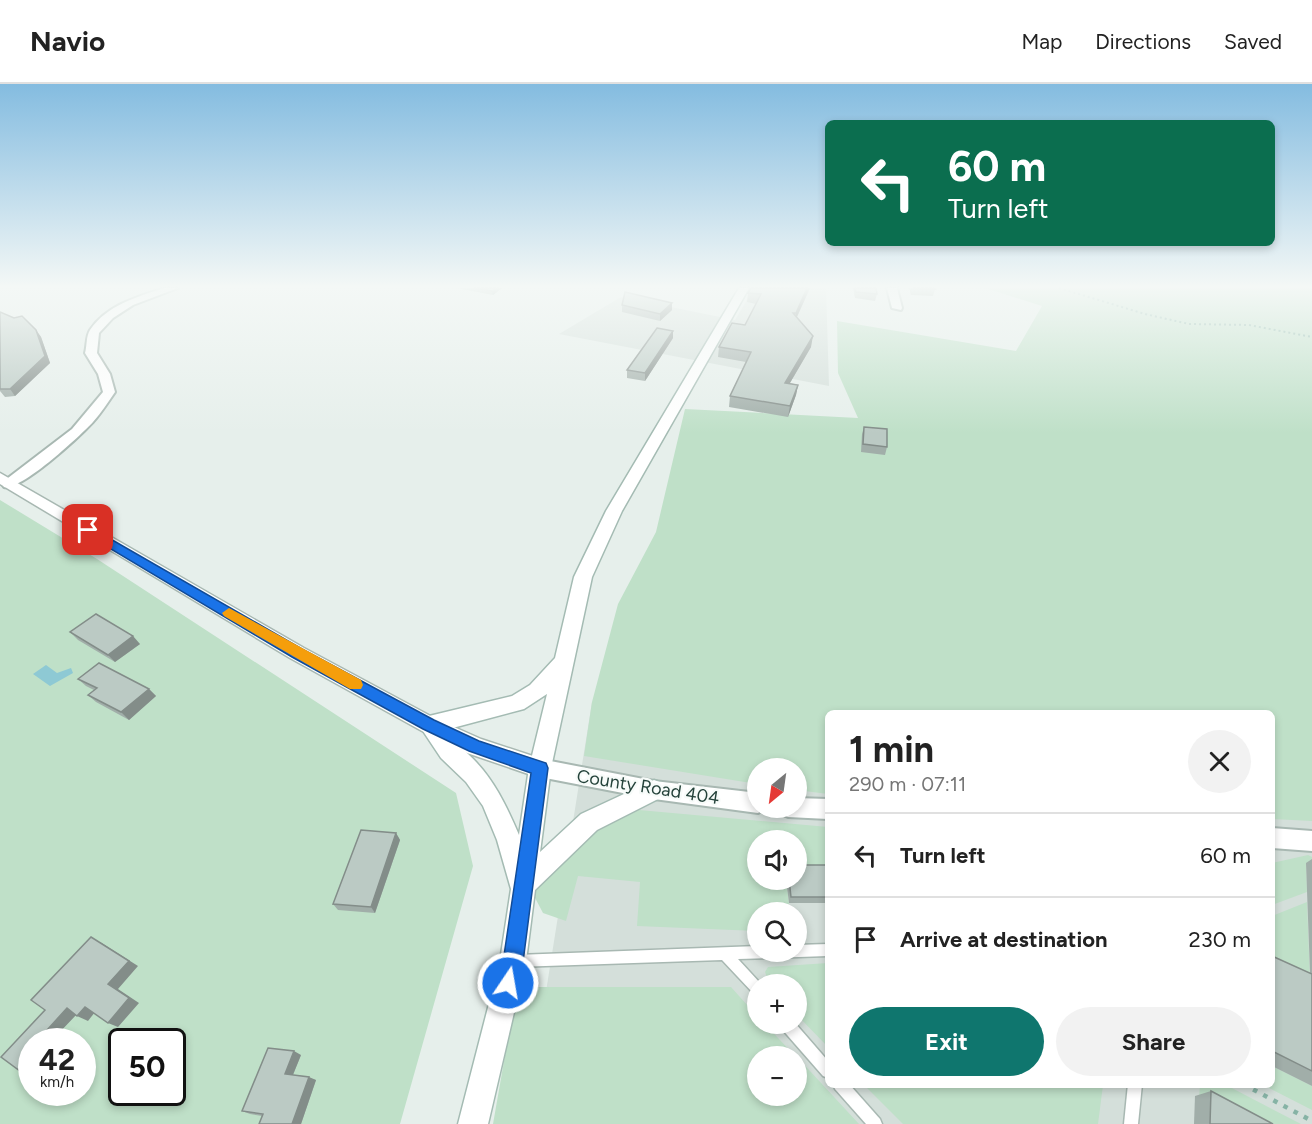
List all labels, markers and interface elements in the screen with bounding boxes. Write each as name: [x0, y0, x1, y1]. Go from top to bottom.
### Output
text: Navio: [30, 24, 105, 58]
text: Map: [1021, 29, 1062, 54]
text: Directions: [1095, 29, 1191, 54]
text: Saved: [1224, 29, 1282, 54]
text: 60 m: [948, 141, 1046, 192]
icon: left: [849, 144, 927, 222]
text: Turn left: [948, 192, 1048, 225]
pin: [62, 504, 113, 555]
icon: arrive: [71, 513, 104, 546]
text: 1 min: [849, 728, 934, 771]
button: close: [1188, 730, 1251, 793]
north arrow: [747, 758, 807, 818]
map controls: [747, 758, 807, 1106]
street label: County Road 404: [575, 765, 721, 809]
text: 290 m · 07:11: [849, 772, 966, 796]
button: sound: [747, 830, 807, 890]
icon: left: [849, 839, 882, 872]
text: Turn left: [900, 842, 986, 869]
text: 60 m: [1200, 842, 1251, 869]
button: search: [747, 902, 807, 962]
icon: arrive: [849, 923, 882, 956]
text: Arrive at destination: [900, 926, 1108, 953]
text: 230 m: [1188, 926, 1251, 953]
position arrow: [476, 951, 540, 1015]
button: +: [747, 974, 807, 1034]
button: Exit: [849, 1007, 1044, 1076]
button: Share: [1056, 1007, 1251, 1076]
speed limit sign: 50: [108, 1028, 186, 1106]
text: 42: [39, 1041, 75, 1078]
button: −: [747, 1046, 807, 1106]
text: km/h: [40, 1073, 74, 1091]

